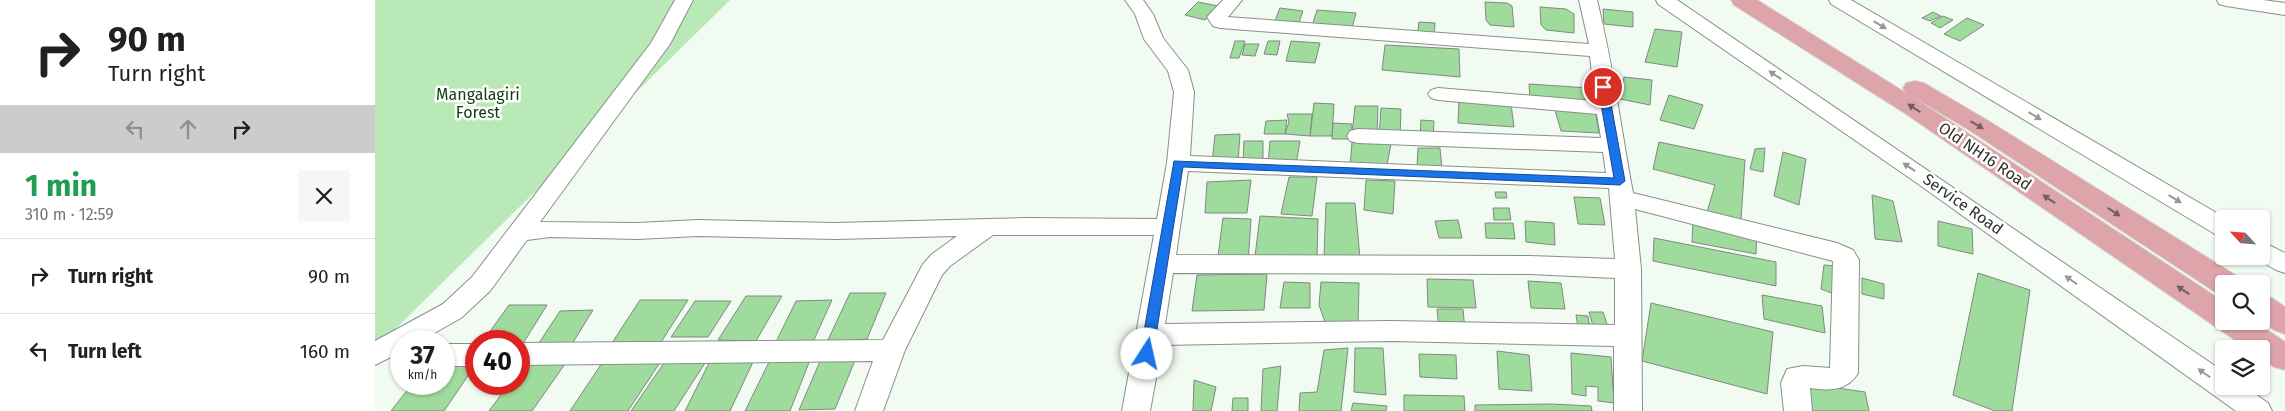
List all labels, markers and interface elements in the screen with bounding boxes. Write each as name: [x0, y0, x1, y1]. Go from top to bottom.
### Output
text: 90 m: [108, 18, 186, 60]
icon: right: [25, 20, 90, 85]
one-way arrow: [1873, 20, 1887, 29]
text: Turn right: [108, 60, 205, 87]
pin: [1582, 66, 1624, 108]
one-way arrow: [1768, 70, 1782, 80]
icon: arrive: [1589, 73, 1617, 101]
park label: Mangalagiri Forest: [436, 85, 520, 122]
one-way arrow: [1907, 104, 1920, 113]
one-way arrow: [2028, 112, 2041, 121]
icon: left: [121, 115, 149, 143]
icon: ahead: [174, 115, 202, 143]
icon: right: [227, 115, 255, 143]
street label: Old NH16 Road: [1935, 118, 2035, 194]
one-way arrow: [1970, 120, 1983, 130]
one-way arrow: [1902, 162, 1916, 172]
text: 1 min: [25, 168, 97, 204]
street label: Service Road: [1919, 169, 2007, 239]
button: close: [298, 170, 350, 222]
one-way arrow: [2042, 194, 2055, 204]
one-way arrow: [2167, 195, 2182, 203]
text: 310 m · 12:59: [25, 205, 114, 224]
one-way arrow: [2107, 208, 2120, 217]
north arrow: [2215, 210, 2270, 265]
map controls: [2215, 210, 2270, 395]
icon: right: [25, 262, 53, 290]
text: Turn right: [68, 265, 153, 288]
text: 90 m: [308, 265, 350, 288]
one-way arrow: [2064, 275, 2078, 285]
button: search: [2215, 275, 2270, 330]
one-way arrow: [2177, 285, 2190, 295]
position arrow: [1120, 327, 1172, 379]
speed limit sign: 40: [465, 330, 530, 395]
icon: left: [25, 337, 53, 365]
text: Turn left: [68, 340, 142, 363]
text: 160 m: [300, 340, 350, 363]
button: layers: [2215, 340, 2270, 395]
text: 37: [410, 341, 435, 371]
text: km/h: [408, 368, 437, 382]
one-way arrow: [2197, 368, 2211, 378]

